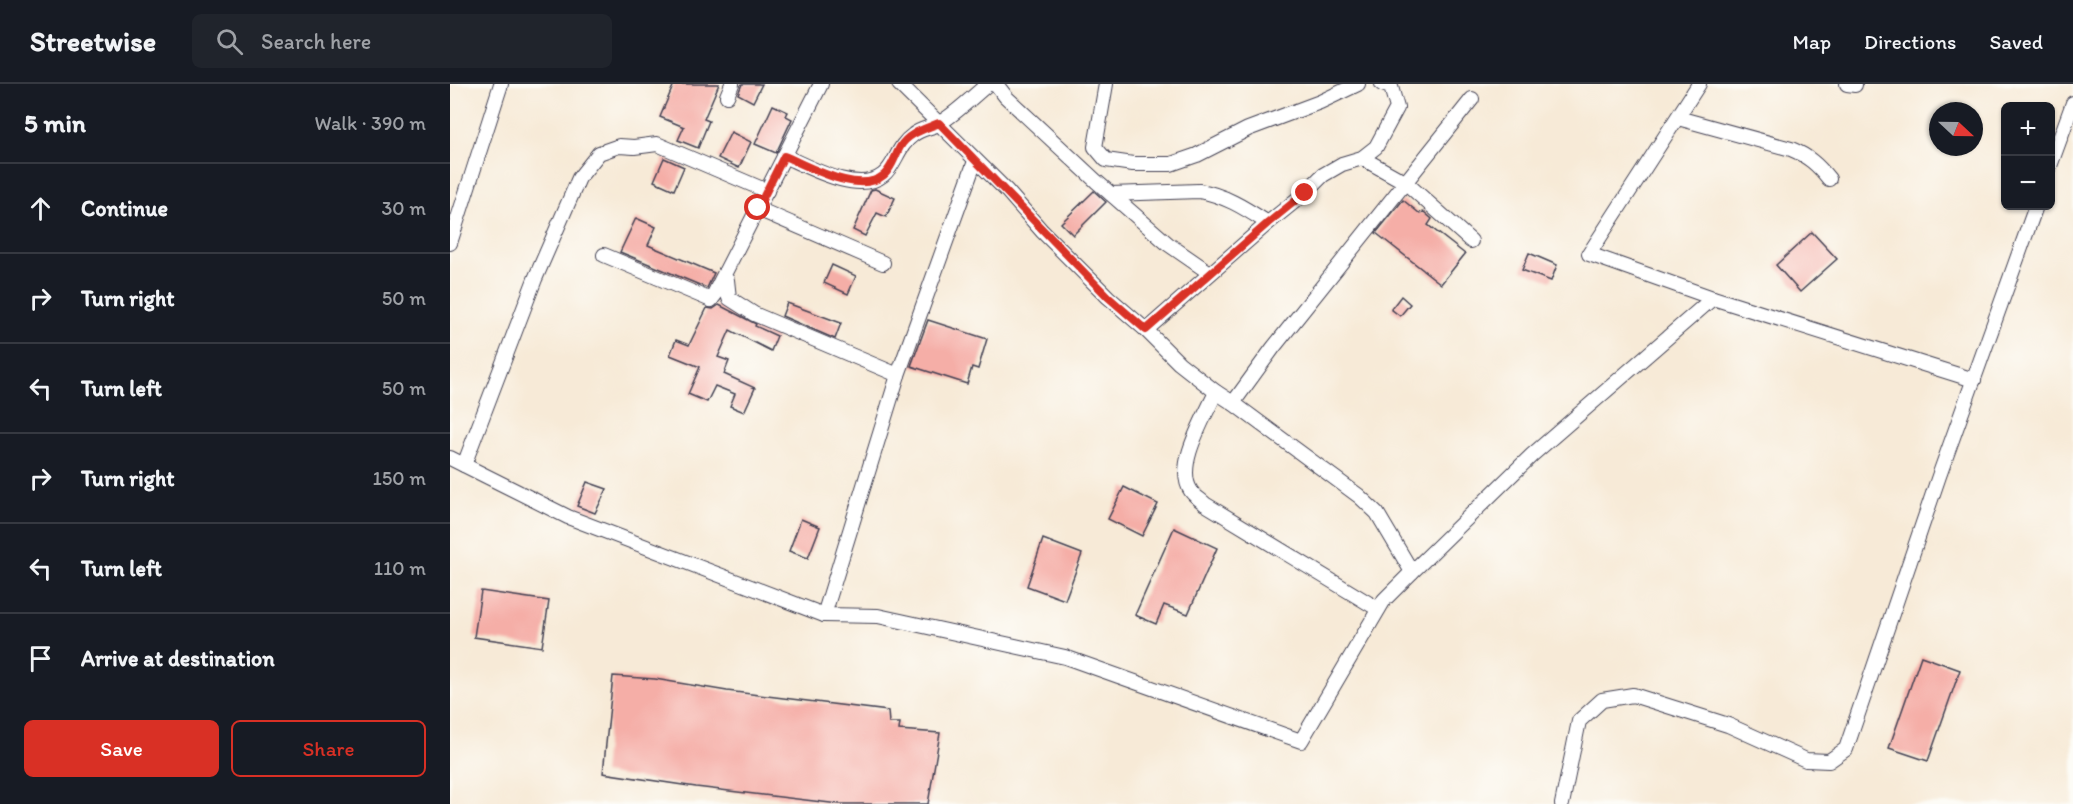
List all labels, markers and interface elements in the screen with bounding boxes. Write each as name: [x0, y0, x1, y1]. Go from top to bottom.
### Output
search box: [192, 14, 612, 68]
text: Streetwise: [30, 24, 156, 58]
icon: search: [213, 25, 246, 58]
text: Search here: [261, 28, 371, 55]
text: Map: [1793, 29, 1831, 54]
text: Directions: [1864, 29, 1956, 54]
text: Saved: [1989, 29, 2043, 54]
north arrow: [1929, 102, 1983, 156]
map controls: [2001, 102, 2055, 210]
button: +: [2001, 102, 2055, 156]
text: 5 min: [24, 107, 86, 139]
text: Walk · 390 m: [315, 111, 426, 135]
button: −: [2001, 156, 2055, 210]
route end: [1291, 179, 1317, 205]
icon: ahead: [24, 192, 57, 225]
route start: [744, 194, 770, 220]
text: Continue: [81, 195, 168, 222]
text: 30 m: [381, 196, 426, 220]
icon: right: [24, 282, 57, 315]
text: Turn right: [81, 285, 175, 312]
text: 50 m: [382, 286, 426, 310]
icon: left: [24, 372, 57, 405]
text: Turn left: [81, 375, 162, 402]
text: 50 m: [382, 376, 426, 400]
icon: right: [24, 462, 57, 495]
text: Turn right: [81, 465, 175, 492]
text: 150 m: [373, 466, 426, 490]
icon: left: [24, 552, 57, 585]
text: Turn left: [81, 555, 162, 582]
text: 110 m: [374, 556, 426, 580]
icon: arrive: [24, 642, 57, 675]
text: Arrive at destination: [81, 645, 275, 672]
button: Save: [24, 720, 219, 777]
button: Share: [231, 720, 426, 777]

